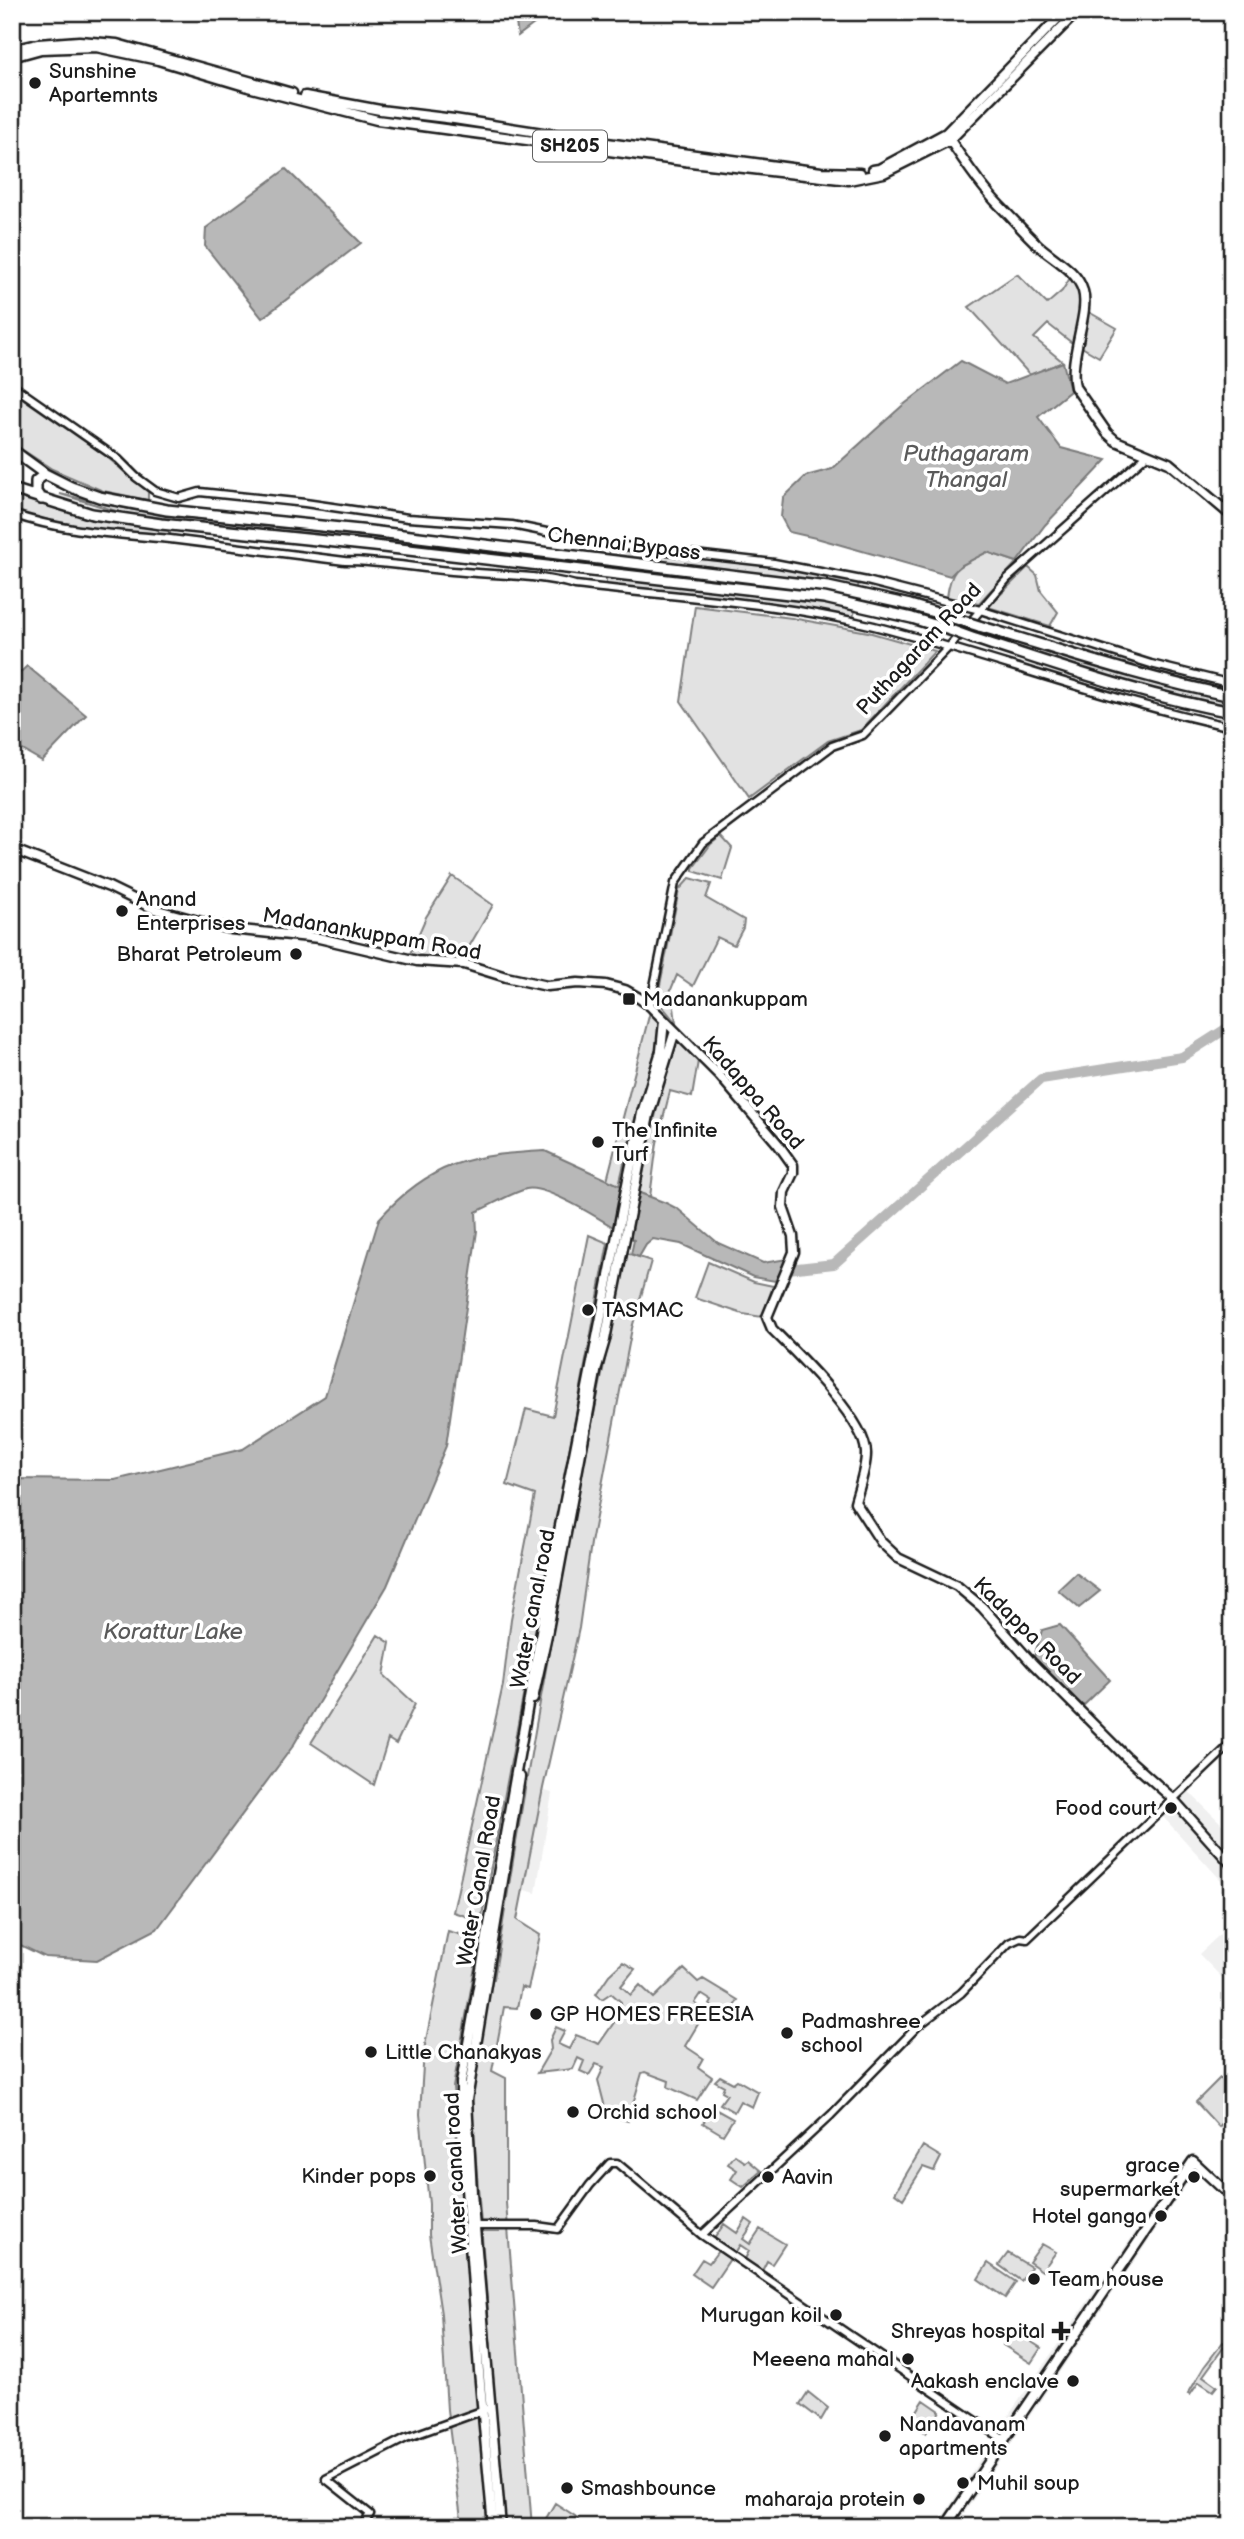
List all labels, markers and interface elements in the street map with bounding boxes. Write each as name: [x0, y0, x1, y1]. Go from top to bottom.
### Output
place label: Sunshine Apartemnts: [49, 59, 158, 108]
marker: Sunshine Apartemnts: [27, 75, 43, 91]
road number: SH205: [533, 130, 607, 162]
water label: Puthagaram Thangal: [903, 440, 1029, 494]
street label: Chennai Bypass: [546, 522, 702, 566]
street label: Puthagaram Road: [851, 578, 987, 720]
place label: Anand Enterprises: [136, 887, 245, 936]
street label: Madanankuppam Road: [261, 902, 483, 966]
marker: Anand Enterprises: [114, 903, 130, 919]
place label: Bharat Petroleum: [117, 942, 282, 967]
marker: Bharat Petroleum: [288, 946, 304, 962]
place label: Madanankuppam: [643, 987, 808, 1012]
marker: Madanankuppam: [621, 991, 637, 1007]
street label: Kadappa Road: [697, 1031, 809, 1155]
place label: The Infinite Turf: [612, 1118, 717, 1167]
marker: The Infinite Turf: [590, 1134, 606, 1150]
place label: TASMAC: [602, 1298, 683, 1323]
marker: TASMAC: [580, 1302, 596, 1318]
street label: Water canal road: [505, 1527, 561, 1691]
street label: Kadappa Road: [968, 1572, 1086, 1690]
water label: Korattur Lake: [103, 1618, 243, 1646]
street label: Water Canal Road: [452, 1794, 506, 1968]
place label: Food court: [1055, 1796, 1158, 1821]
marker: Food court: [1163, 1800, 1179, 1816]
place label: GP HOMES FREESIA: [550, 2002, 754, 2027]
marker: GP HOMES FREESIA: [528, 2006, 544, 2022]
place label: Padmashree school: [801, 2009, 921, 2058]
marker: Padmashree school: [779, 2025, 795, 2041]
place label: Little Chanakyas: [385, 2040, 542, 2065]
marker: Little Chanakyas: [363, 2044, 379, 2060]
street label: Water canal road: [439, 2092, 473, 2254]
place label: Orchid school: [587, 2100, 717, 2125]
marker: Orchid school: [565, 2104, 581, 2120]
place label: grace supermarket: [1060, 2153, 1181, 2202]
place label: Kinder pops: [301, 2164, 416, 2189]
place label: Aavin: [782, 2165, 833, 2190]
marker: Kinder pops: [422, 2168, 438, 2184]
marker: Aavin: [760, 2169, 776, 2185]
marker: grace supermarket: [1186, 2169, 1202, 2185]
place label: Hotel ganga: [1031, 2204, 1147, 2229]
marker: Hotel ganga: [1153, 2208, 1169, 2224]
place label: Team house: [1048, 2267, 1164, 2292]
marker: Team house: [1026, 2271, 1042, 2287]
place label: Murugan koil: [700, 2303, 822, 2328]
marker: Murugan koil: [828, 2307, 844, 2323]
place label: Shreyas hospital: [891, 2319, 1045, 2344]
marker: Shreyas hospital: [1051, 2321, 1071, 2341]
place label: Meeena mahal: [752, 2347, 894, 2372]
marker: Meeena mahal: [900, 2351, 916, 2367]
place label: Aakash enclave: [911, 2369, 1059, 2394]
marker: Aakash enclave: [1065, 2373, 1081, 2389]
place label: Nandavanam apartments: [899, 2412, 1025, 2461]
marker: Nandavanam apartments: [877, 2428, 893, 2444]
place label: Muhil soup: [977, 2471, 1080, 2496]
marker: Muhil soup: [955, 2475, 971, 2491]
place label: Smashbounce: [581, 2476, 716, 2501]
marker: Smashbounce: [559, 2480, 575, 2496]
place label: maharaja protein: [745, 2487, 905, 2512]
marker: maharaja protein: [911, 2491, 927, 2507]

